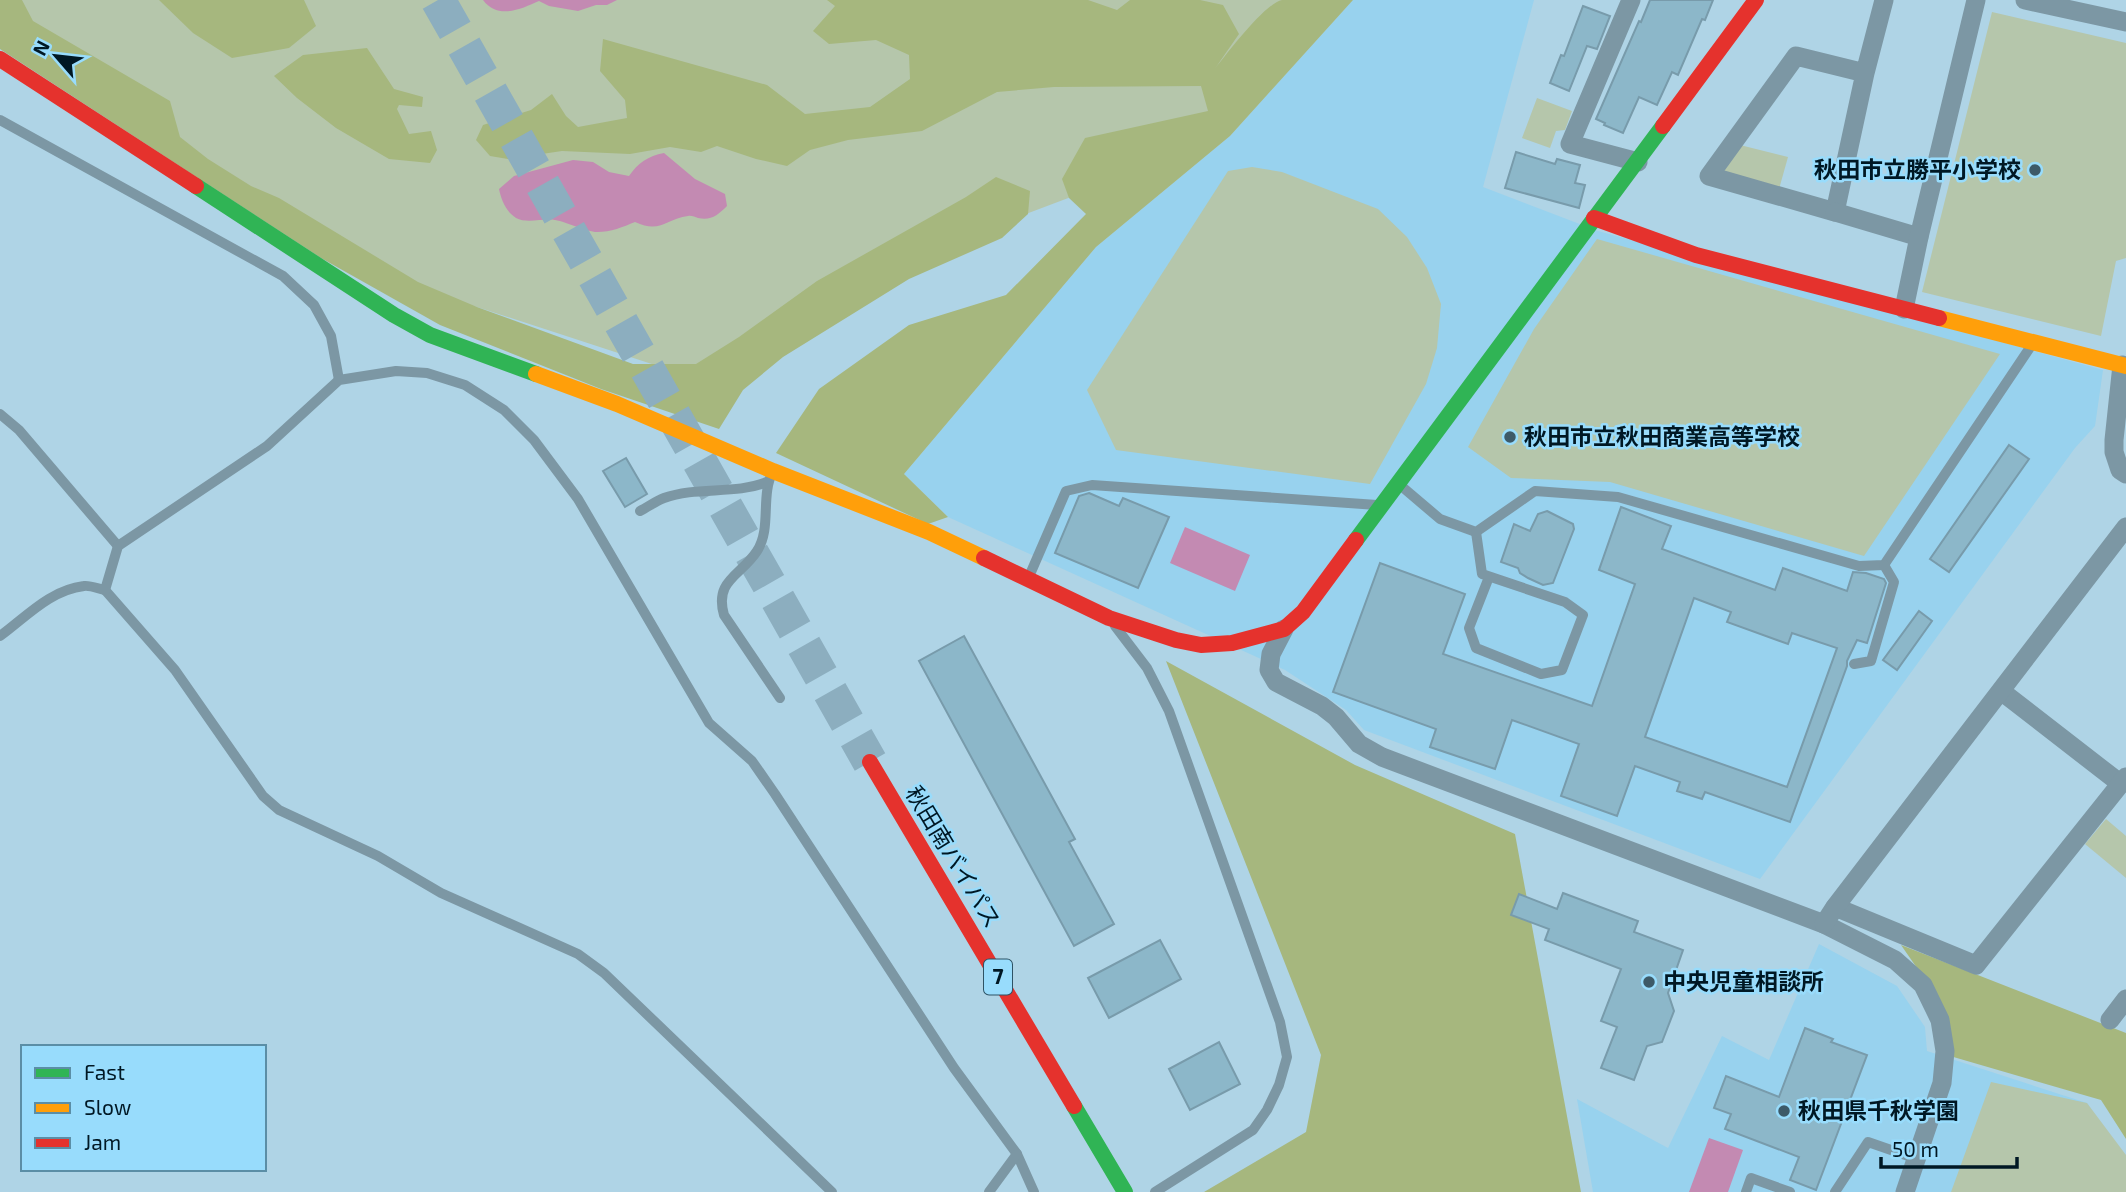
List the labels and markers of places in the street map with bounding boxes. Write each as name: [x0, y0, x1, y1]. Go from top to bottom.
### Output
place label: 秋田市立勝平小学校: [1814, 155, 2021, 183]
marker: 秋田市立勝平小学校: [2027, 162, 2043, 178]
place label: 秋田市立秋田商業高等学校: [1524, 422, 1800, 450]
marker: 秋田市立秋田商業高等学校: [1502, 429, 1518, 445]
place label: 中央児童相談所: [1663, 967, 1824, 995]
marker: 中央児童相談所: [1641, 974, 1657, 990]
place label: 秋田県千秋学園: [1798, 1096, 1959, 1124]
marker: 秋田県千秋学園: [1776, 1103, 1792, 1119]

